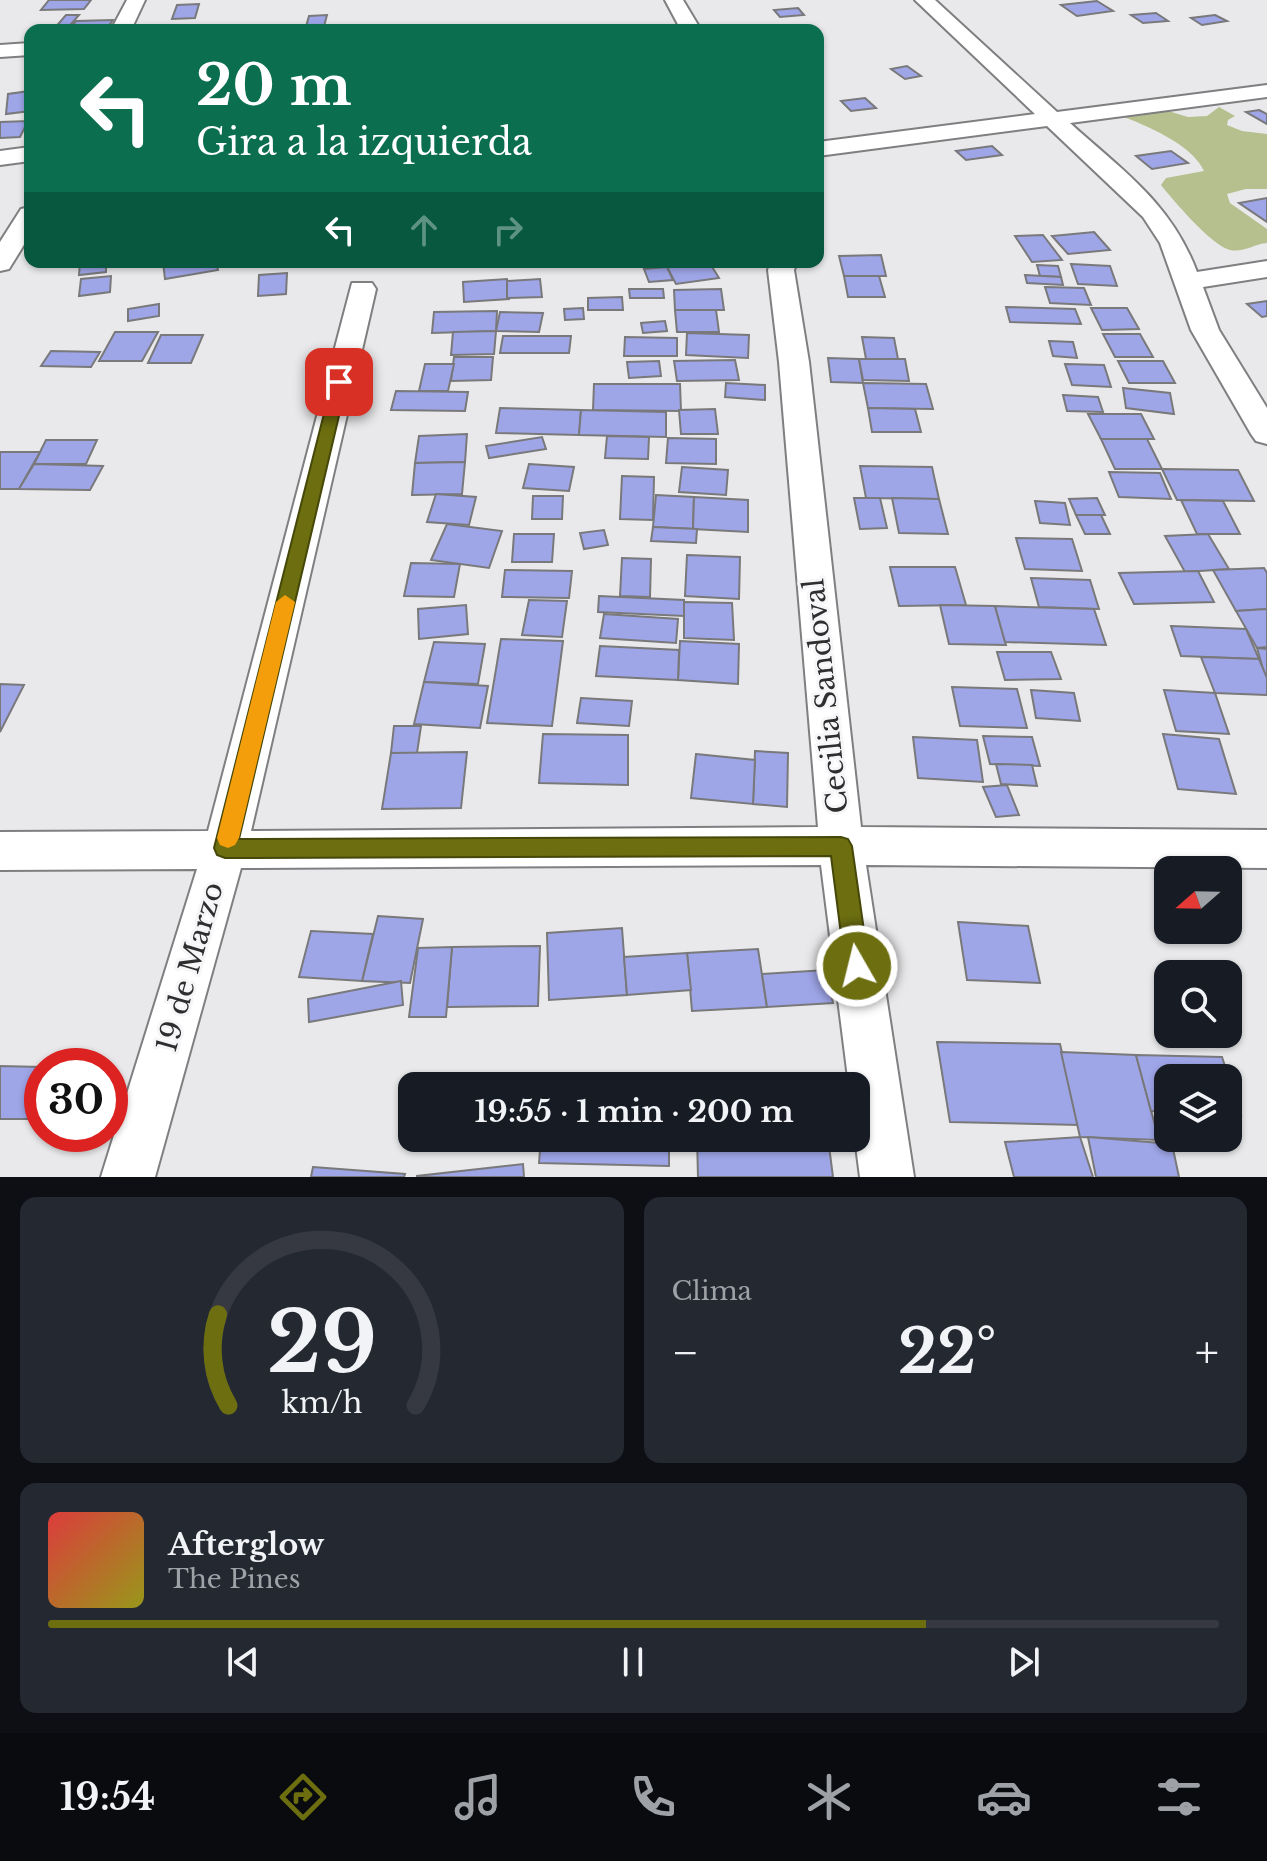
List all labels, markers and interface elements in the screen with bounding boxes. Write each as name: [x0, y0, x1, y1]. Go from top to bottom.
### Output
text: 20 m: [196, 51, 352, 120]
icon: left: [64, 56, 168, 160]
text: Gira a la izquierda: [196, 120, 532, 165]
icon: left: [318, 208, 362, 252]
icon: ahead: [402, 208, 446, 252]
icon: right: [486, 208, 530, 252]
pin: [305, 348, 373, 416]
icon: arrive: [317, 360, 361, 404]
street label: Cecilia Sandoval: [796, 577, 856, 815]
north arrow: [1154, 856, 1242, 944]
map controls: [1154, 856, 1242, 1152]
street label: 19 de Marzo: [149, 878, 231, 1056]
position arrow: [815, 924, 899, 1008]
button: search: [1154, 960, 1242, 1048]
speed limit sign: 30: [24, 1048, 128, 1152]
button: layers: [1154, 1064, 1242, 1152]
text: 19:55 · 1 min · 200 m: [474, 1093, 794, 1130]
text: Clima: [672, 1275, 752, 1307]
text: 29: [267, 1291, 377, 1394]
text: 22°: [898, 1315, 996, 1389]
text: −: [672, 1325, 699, 1380]
text: +: [1195, 1325, 1219, 1380]
text: km/h: [281, 1385, 362, 1421]
text: Afterglow: [168, 1526, 324, 1563]
text: The Pines: [168, 1563, 300, 1595]
icon: previous: [221, 1640, 265, 1684]
icon: pause: [611, 1640, 655, 1684]
icon: next: [1002, 1640, 1046, 1684]
icon: directions: [275, 1769, 331, 1825]
icon: music: [450, 1769, 506, 1825]
icon: phone: [625, 1769, 681, 1825]
icon: climate: [801, 1769, 857, 1825]
icon: car: [976, 1769, 1032, 1825]
icon: filters: [1151, 1769, 1207, 1825]
text: 19:54: [60, 1775, 155, 1820]

